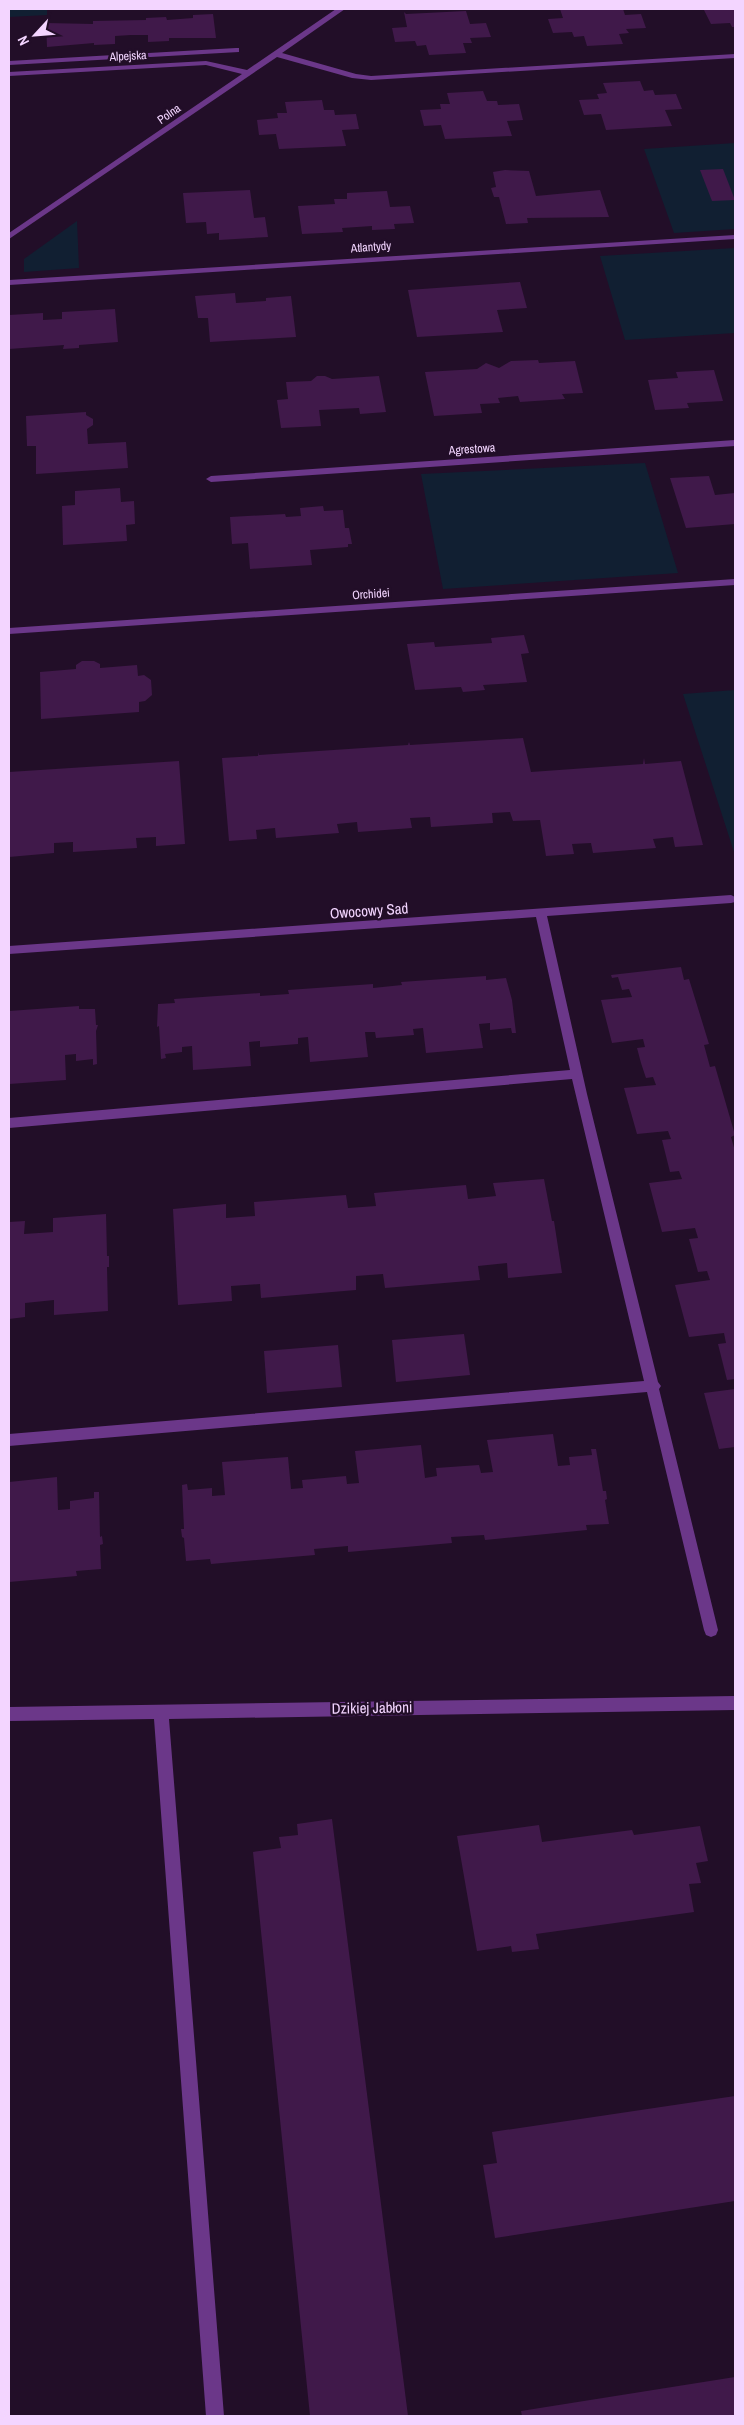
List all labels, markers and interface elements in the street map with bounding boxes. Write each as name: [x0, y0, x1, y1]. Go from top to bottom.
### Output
north arrow: [10, 10, 60, 60]
text: N: [13, 33, 33, 48]
street label: Alpejska: [108, 47, 148, 65]
street label: Polna: [154, 100, 184, 128]
street label: Atlantydy: [349, 238, 392, 256]
street label: Agrestowa: [447, 439, 496, 459]
street label: Orchidei: [352, 585, 390, 603]
street label: Owocowy Sad: [329, 897, 409, 924]
street label: Dzikiej Jabłoni: [331, 1696, 413, 1719]

